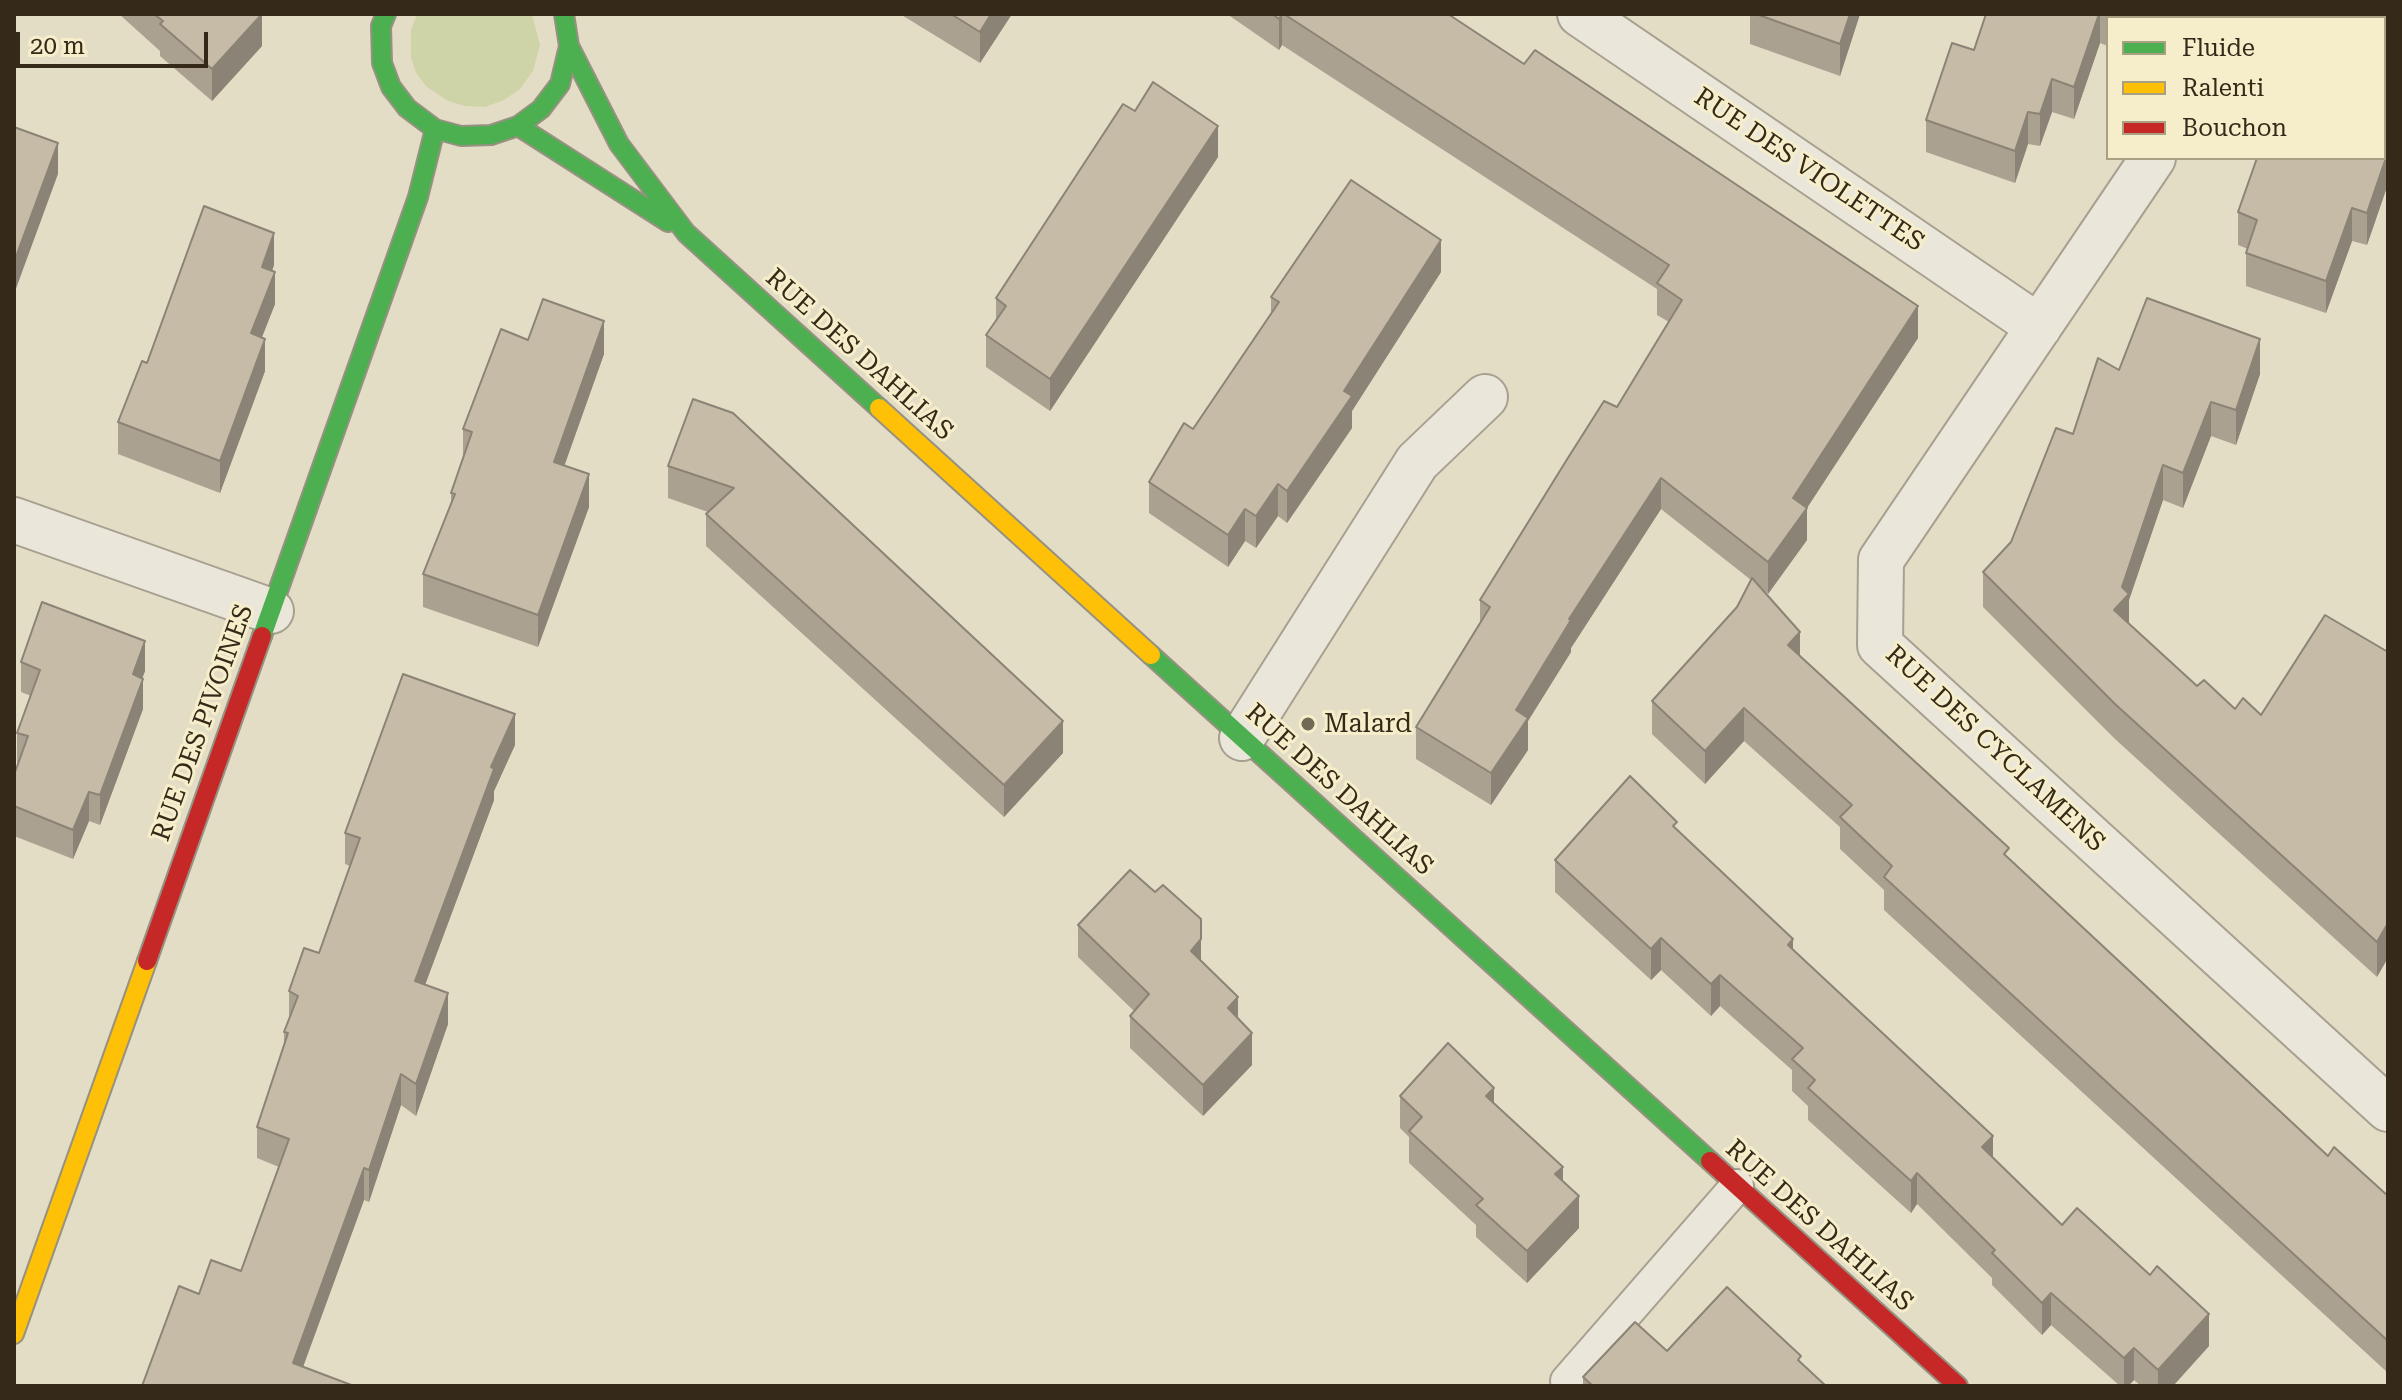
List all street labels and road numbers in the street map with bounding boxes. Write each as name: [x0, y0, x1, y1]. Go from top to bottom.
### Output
street label: RUE DES VIOLETTES: [1688, 81, 1930, 259]
street label: RUE DES DAHLIAS: [759, 263, 959, 447]
street label: RUE DES PIVOINES: [146, 600, 260, 846]
street label: RUE DES CYCLAMENS: [1879, 639, 2111, 859]
street label: RUE DES DAHLIAS: [1239, 698, 1439, 882]
street label: RUE DES DAHLIAS: [1719, 1134, 1919, 1318]

